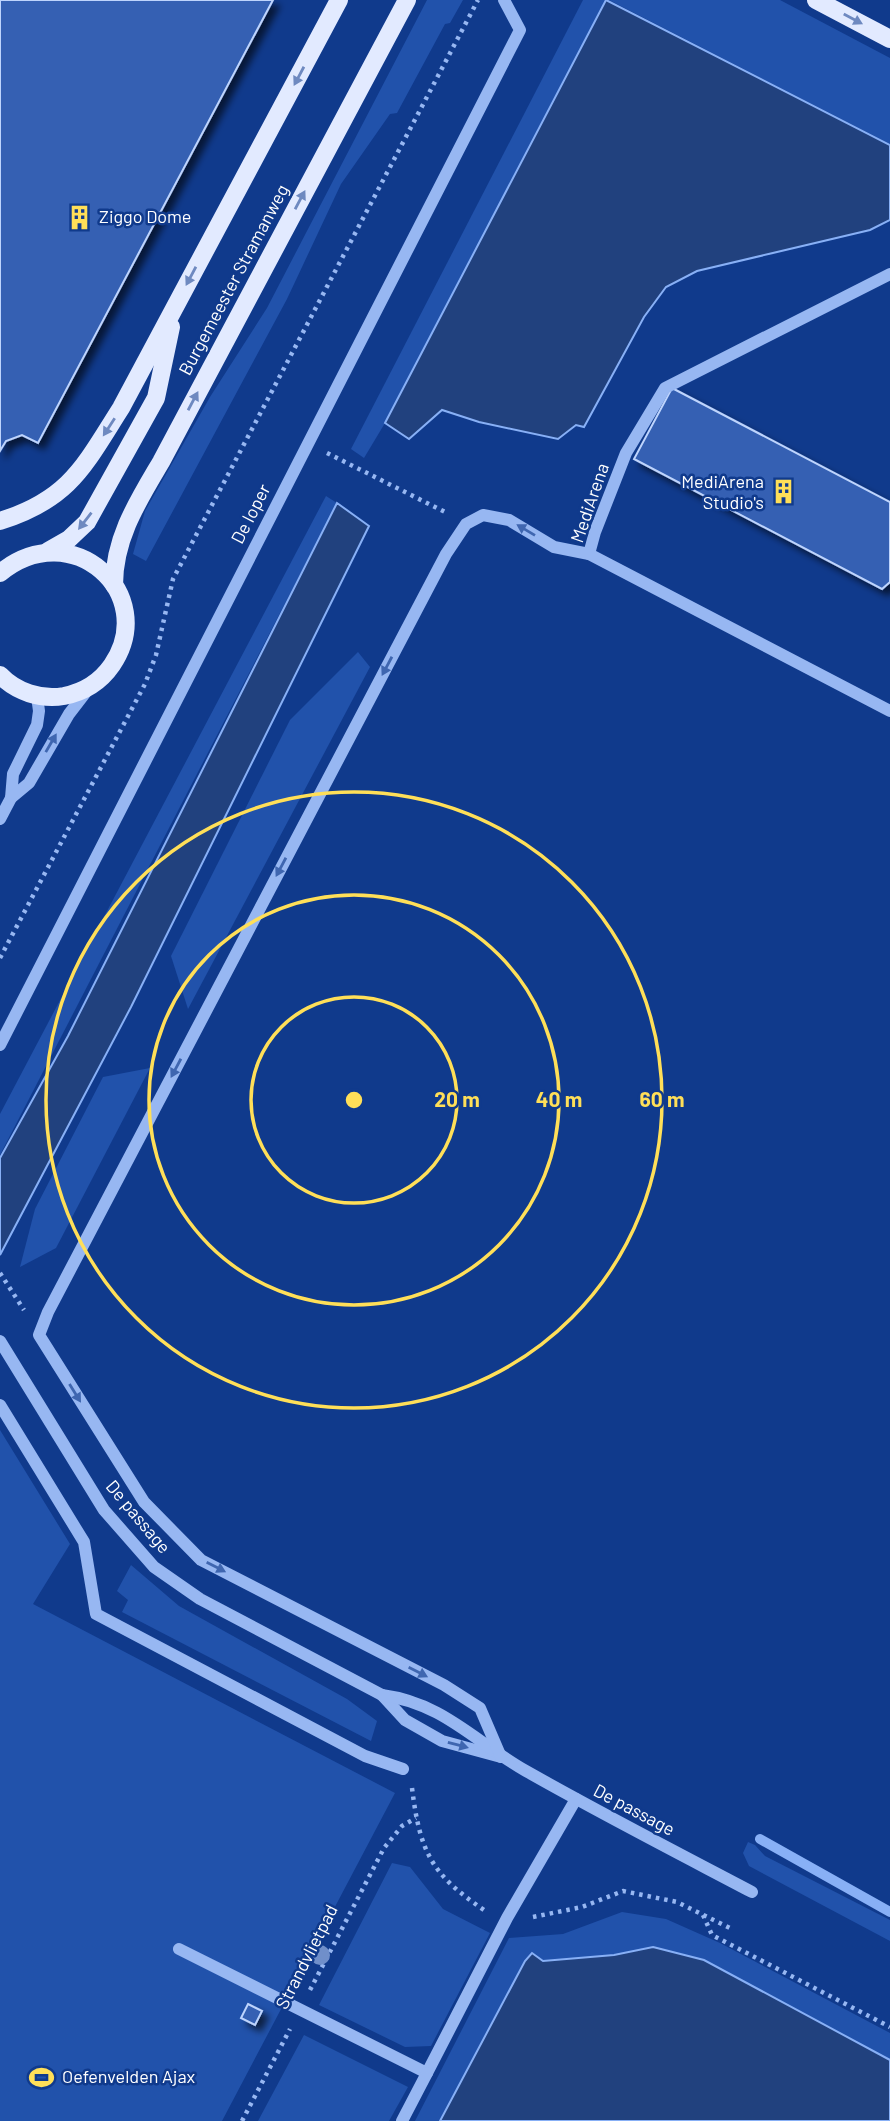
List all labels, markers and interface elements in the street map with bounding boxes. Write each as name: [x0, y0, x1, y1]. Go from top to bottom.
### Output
one-way arrow: [843, 14, 863, 25]
one-way arrow: [293, 66, 305, 86]
street label: Burgemeester Stramanweg: [173, 180, 293, 379]
one-way arrow: [294, 191, 306, 210]
building icon: Ziggo Dome: [65, 203, 93, 231]
place label: Ziggo Dome: [99, 205, 191, 227]
one-way arrow: [185, 266, 197, 286]
one-way arrow: [187, 392, 199, 411]
one-way arrow: [103, 418, 116, 437]
street label: MediArena: [565, 460, 613, 545]
place label: MediArena Studio's: [681, 470, 764, 513]
building icon: MediArena Studio's: [770, 478, 798, 506]
street label: De loper: [226, 480, 275, 547]
one-way arrow: [78, 512, 93, 530]
one-way arrow: [516, 524, 535, 536]
one-way arrow: [382, 656, 394, 676]
one-way arrow: [45, 734, 57, 753]
one-way arrow: [276, 857, 287, 877]
one-way arrow: [170, 1058, 181, 1078]
text: 20 m: [434, 1086, 480, 1111]
text: 40 m: [536, 1086, 582, 1111]
text: 60 m: [640, 1086, 684, 1111]
centre of rings: [342, 1088, 366, 1112]
one-way arrow: [69, 1383, 82, 1402]
street label: De passage: [102, 1475, 176, 1557]
one-way arrow: [207, 1561, 227, 1573]
one-way arrow: [409, 1666, 429, 1678]
one-way arrow: [447, 1740, 469, 1751]
street label: De passage: [590, 1779, 679, 1840]
street label: Strandvlietpad: [270, 1901, 342, 2013]
sports icon: Oefenvelden Ajax: [28, 2063, 56, 2091]
place label: Oefenvelden Ajax: [62, 2065, 196, 2087]

